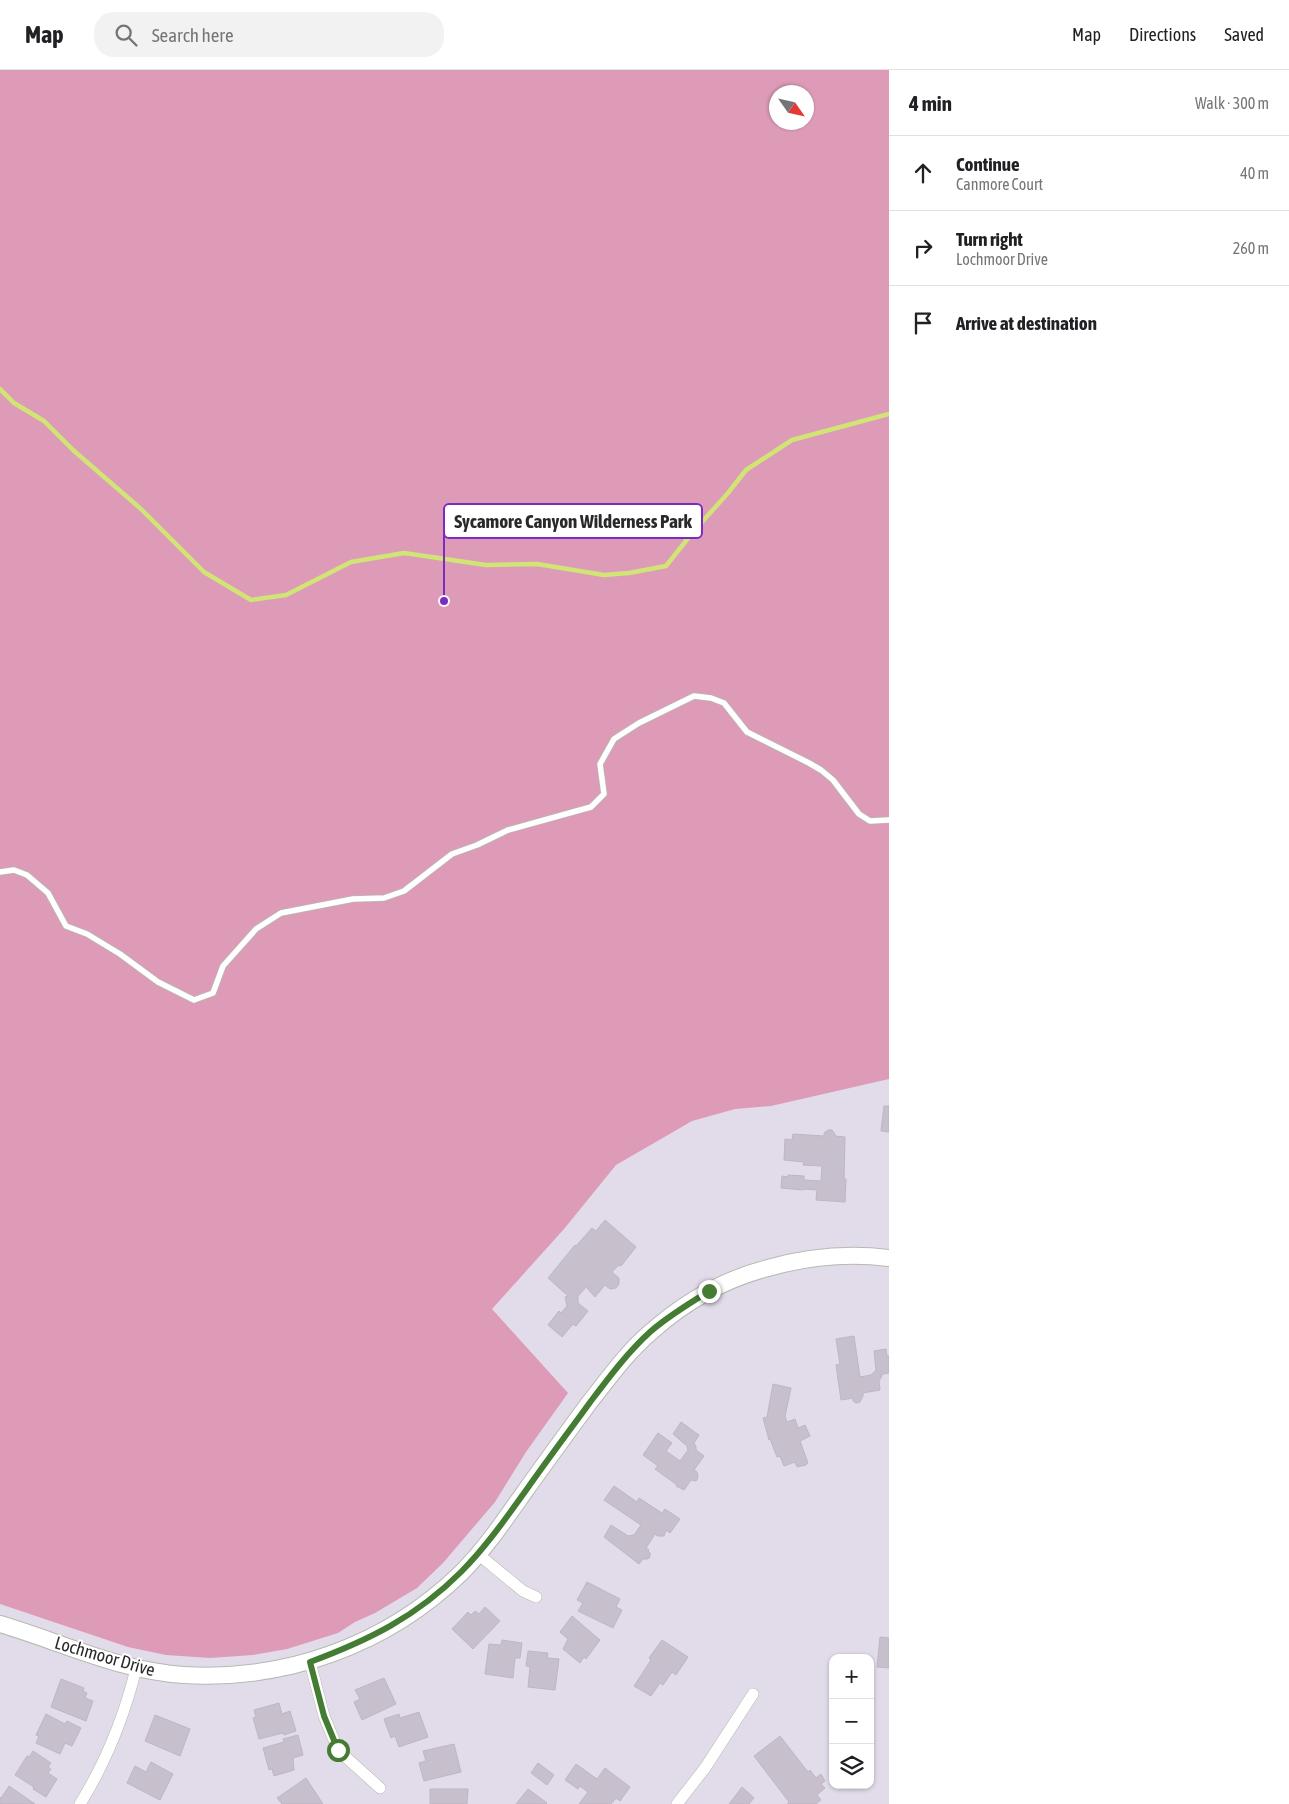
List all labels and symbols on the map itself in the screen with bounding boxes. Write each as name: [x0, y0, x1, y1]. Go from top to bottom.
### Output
north arrow: [769, 85, 814, 130]
callout: Sycamore Canyon Wilderness Park: [444, 504, 702, 538]
text: Sycamore Canyon Wilderness Park: [454, 510, 692, 532]
route end: [698, 1280, 721, 1303]
street label: Lochmoor Drive: [52, 1632, 158, 1680]
route start: [327, 1739, 350, 1762]

